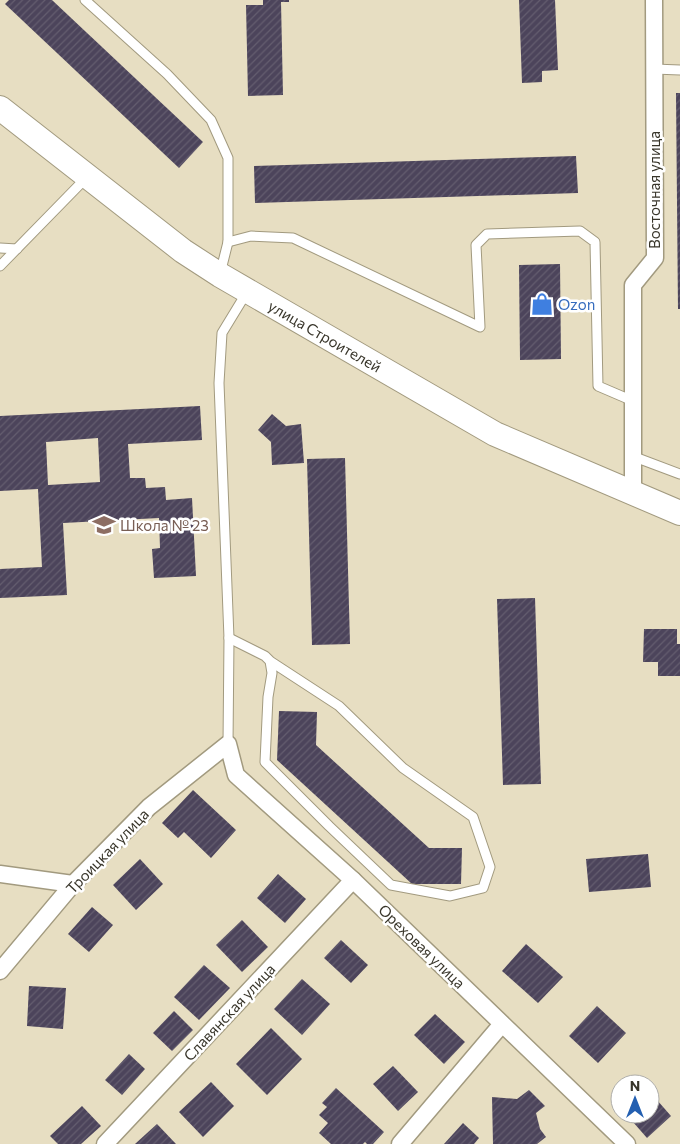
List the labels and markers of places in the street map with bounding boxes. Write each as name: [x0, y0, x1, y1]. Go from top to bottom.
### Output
shop icon: Ozon: [529, 291, 555, 317]
place label: Ozon: [558, 295, 595, 313]
school or university icon: Школа № 23: [91, 512, 117, 538]
place label: Школа № 23: [120, 516, 209, 534]

